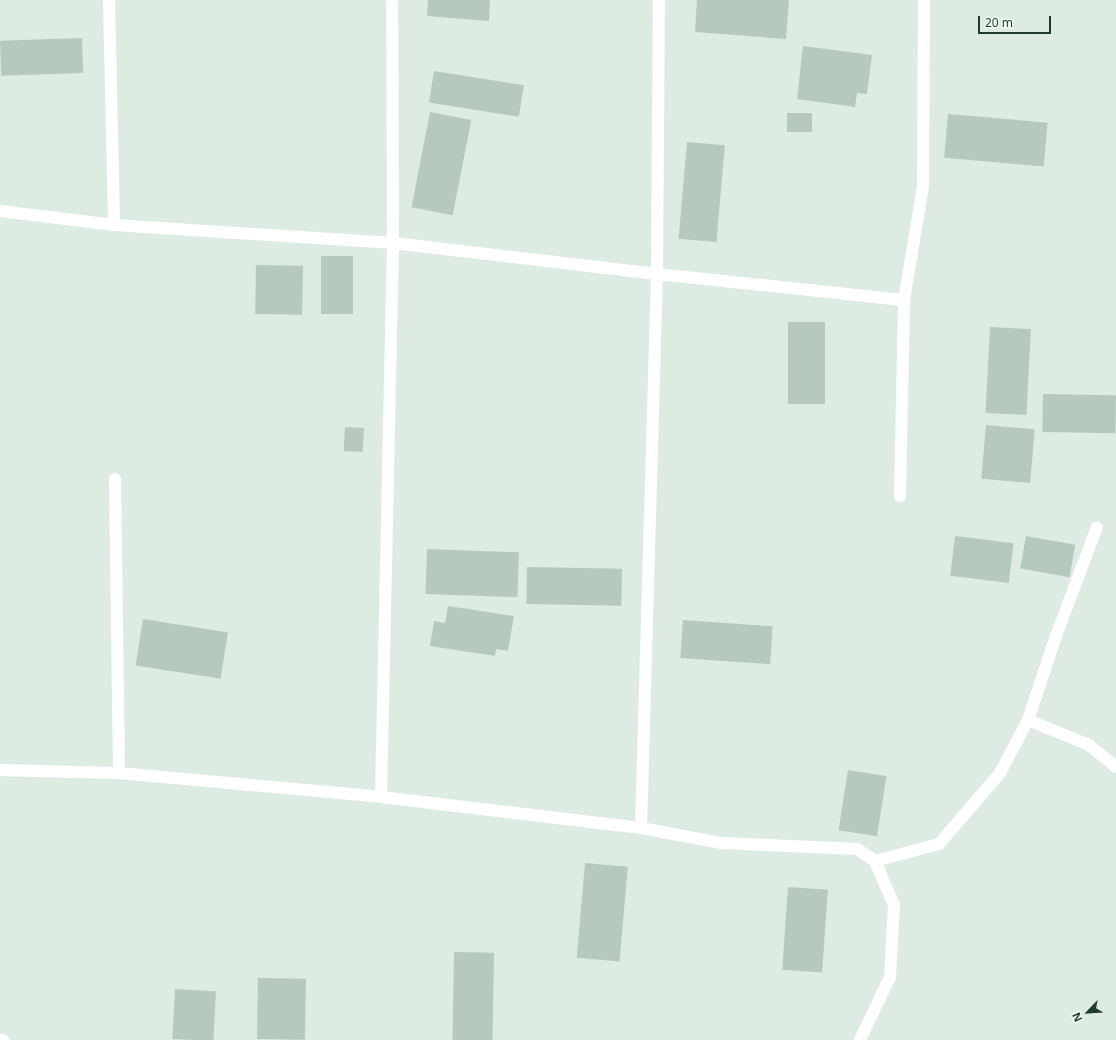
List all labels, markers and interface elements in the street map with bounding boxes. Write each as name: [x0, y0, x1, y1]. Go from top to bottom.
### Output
scale bar: [980, 8, 1053, 34]
text: 20 m: [985, 14, 1013, 31]
north arrow: [1068, 992, 1108, 1032]
text: N: [1068, 1010, 1085, 1025]

